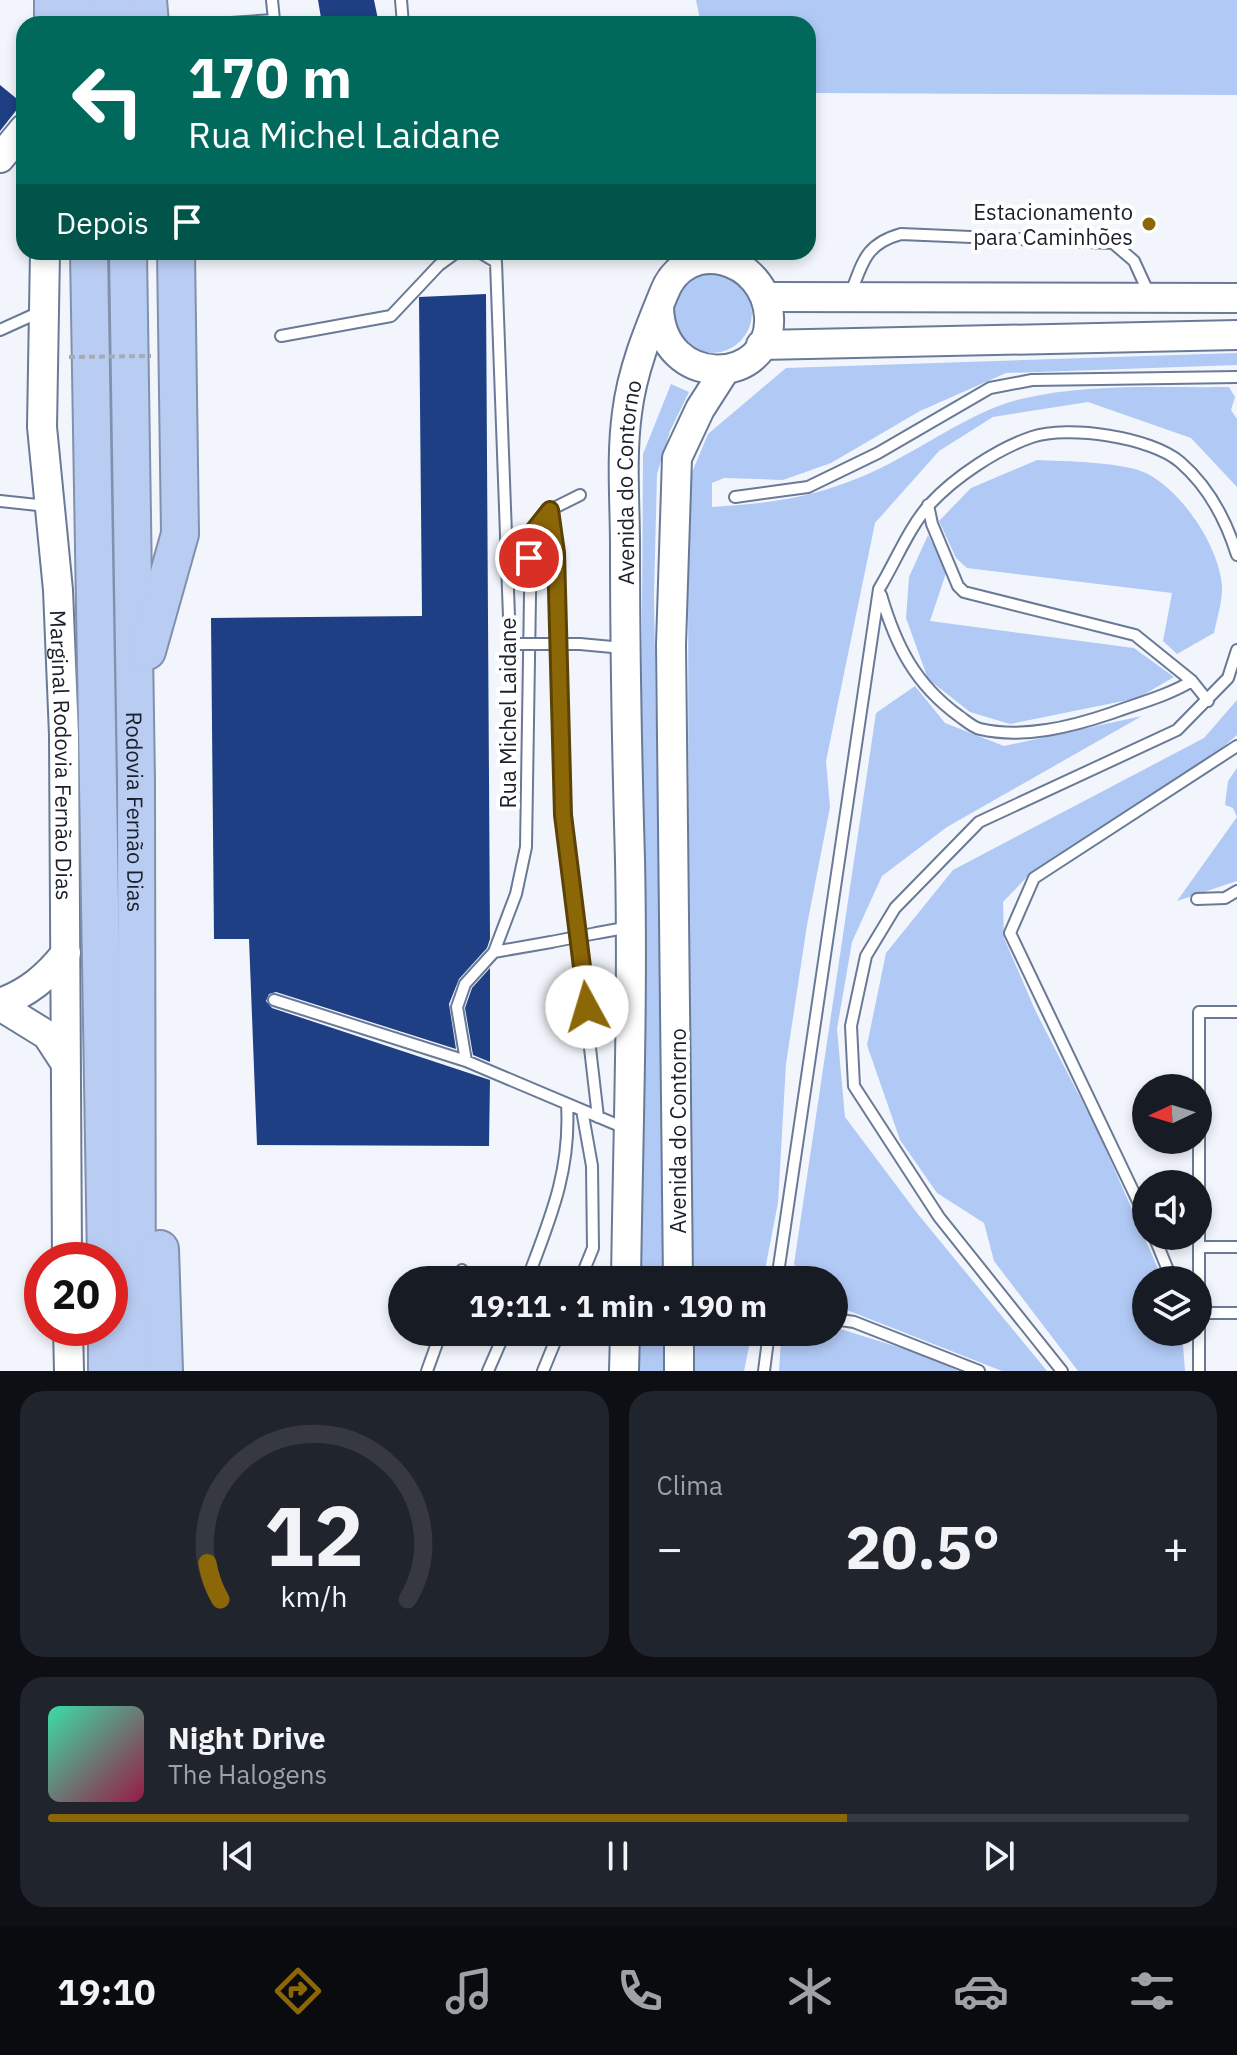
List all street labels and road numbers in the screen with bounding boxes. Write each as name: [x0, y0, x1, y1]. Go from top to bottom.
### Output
street label: Avenida do Contorno: [609, 377, 647, 585]
street label: Marginal Rodovia Fernão Dias: [44, 609, 79, 900]
street label: Rua Michel Laidane: [493, 617, 522, 809]
street label: Rodovia Fernão Dias: [120, 711, 151, 912]
street label: Avenida do Contorno: [663, 1028, 692, 1234]

